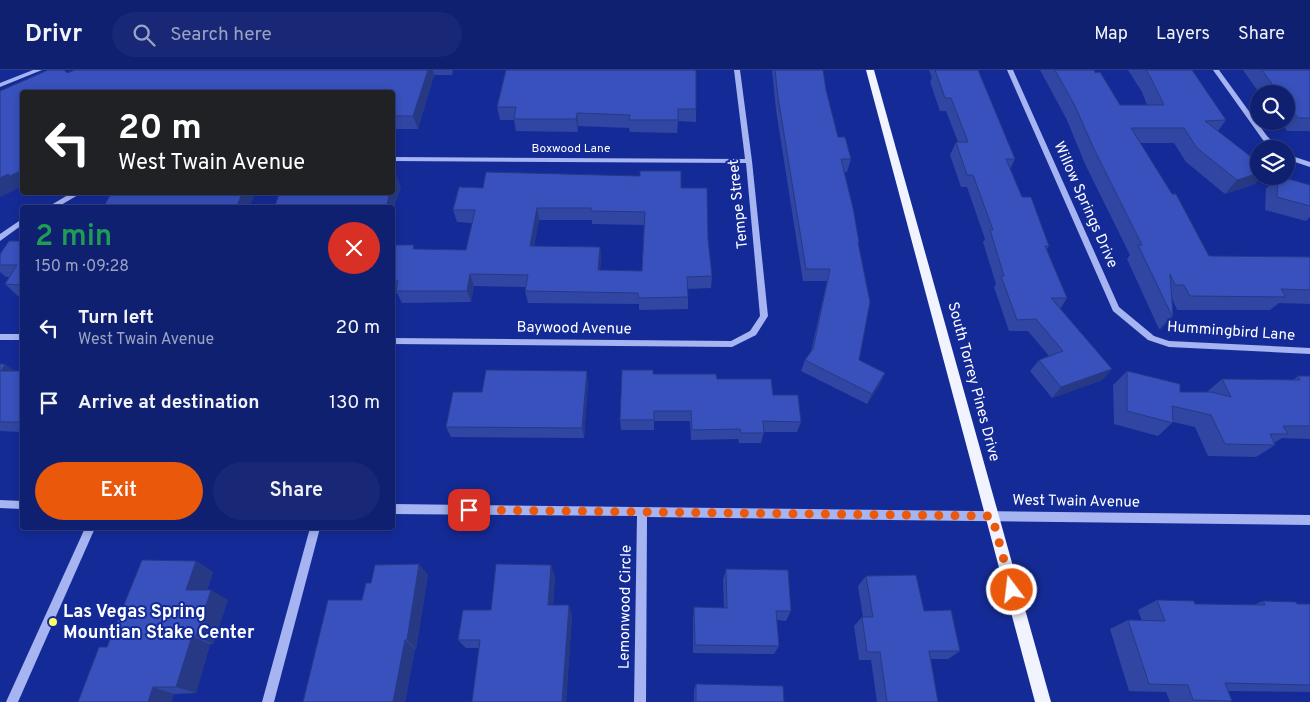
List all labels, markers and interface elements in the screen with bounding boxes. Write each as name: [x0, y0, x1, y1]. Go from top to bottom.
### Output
search box: [112, 12, 462, 57]
text: Drivr: [25, 20, 82, 50]
icon: search: [130, 21, 158, 49]
text: Search here: [170, 23, 272, 47]
text: Map: [1094, 23, 1128, 46]
text: Layers: [1156, 23, 1210, 46]
text: Share: [1238, 23, 1285, 46]
map controls: [1250, 85, 1295, 185]
button: search: [1250, 85, 1295, 130]
text: 20 m: [118, 107, 202, 151]
icon: left: [35, 110, 100, 175]
street label: Willow Springs Drive: [1048, 139, 1122, 271]
button: layers: [1250, 140, 1295, 185]
street label: Boxwood Lane: [532, 141, 610, 157]
text: West Twain Avenue: [118, 150, 305, 177]
street label: Tempe Street: [725, 158, 753, 250]
text: 2 min: [35, 219, 112, 256]
button: close: [328, 222, 380, 274]
text: 150 m · 09:28: [35, 257, 129, 277]
street label: South Torrey Pines Drive: [943, 300, 1003, 464]
text: Turn left: [78, 306, 154, 330]
icon: left: [35, 314, 63, 342]
text: 20 m: [336, 316, 380, 340]
street label: Baywood Avenue: [516, 318, 632, 340]
street label: Hummingbird Lane: [1166, 318, 1296, 346]
text: West Twain Avenue: [78, 330, 214, 350]
icon: arrive: [35, 389, 63, 417]
text: Arrive at destination: [78, 391, 259, 415]
text: 130 m: [329, 391, 380, 415]
button: Exit: [35, 462, 203, 520]
button: Share: [213, 462, 380, 520]
pin: [448, 489, 490, 531]
street label: West Twain Avenue: [1012, 491, 1140, 513]
icon: arrive: [455, 496, 483, 524]
street label: Lemonwood Circle: [615, 545, 637, 669]
position arrow: [985, 563, 1037, 615]
place label: Las Vegas Spring Mountian Stake Center: [63, 601, 255, 645]
marker: Las Vegas Spring Mountian Stake Center: [47, 616, 59, 628]

